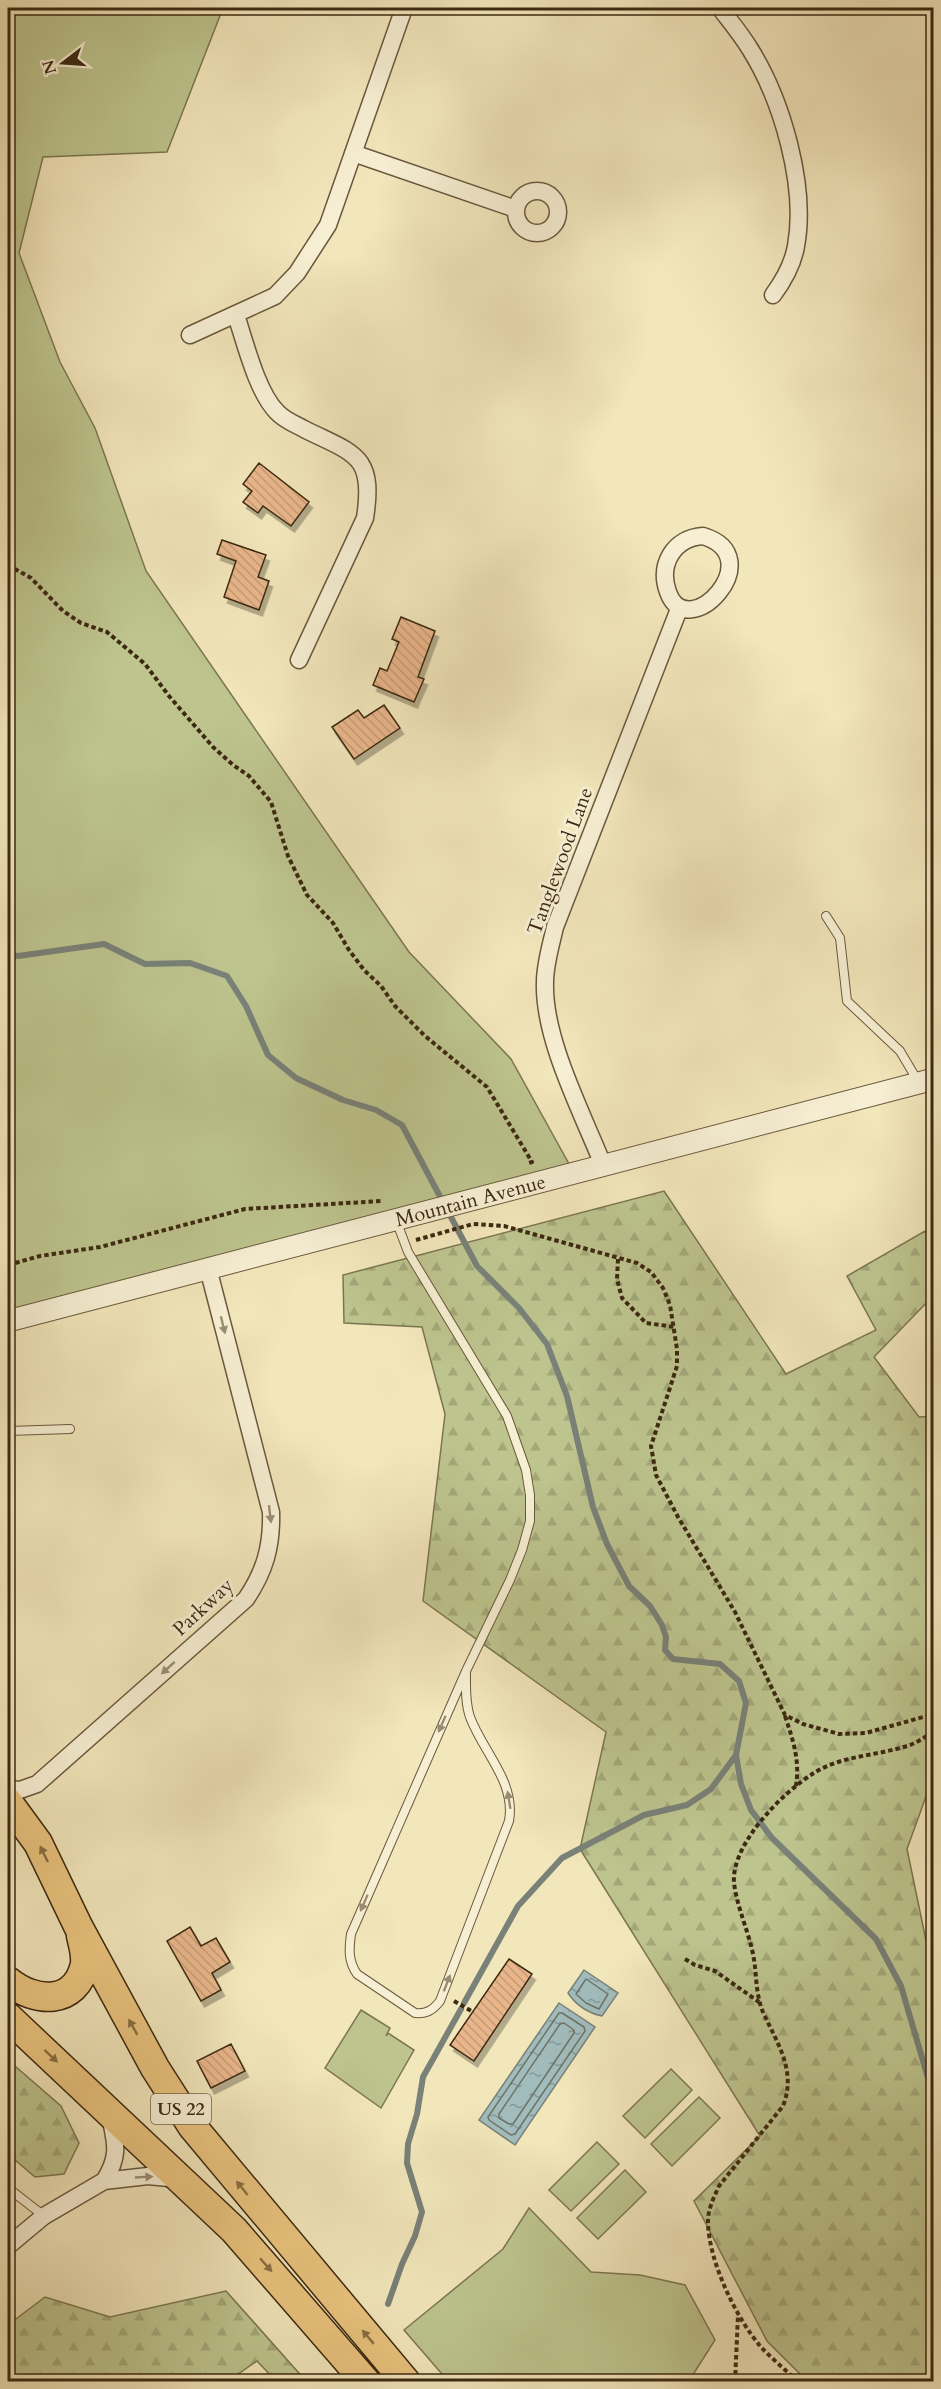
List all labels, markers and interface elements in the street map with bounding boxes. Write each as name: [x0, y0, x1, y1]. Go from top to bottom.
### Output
north arrow: [33, 33, 93, 93]
text: N: [37, 57, 62, 77]
street label: Tanglewood Lane: [521, 784, 599, 938]
street label: Mountain Avenue: [392, 1168, 549, 1233]
one-way arrow: [219, 1316, 228, 1334]
one-way arrow: [265, 1505, 275, 1524]
street label: Parkway: [167, 1572, 239, 1642]
one-way arrow: [161, 1661, 176, 1674]
one-way arrow: [437, 1716, 447, 1734]
one-way arrow: [505, 1791, 514, 1810]
one-way arrow: [39, 1846, 48, 1863]
one-way arrow: [359, 1894, 369, 1912]
one-way arrow: [442, 1974, 452, 1992]
one-way arrow: [128, 2019, 138, 2036]
one-way arrow: [43, 2049, 58, 2063]
road number: US 22: [151, 2094, 211, 2124]
one-way arrow: [134, 2173, 153, 2182]
one-way arrow: [236, 2180, 249, 2196]
one-way arrow: [259, 2257, 272, 2272]
one-way arrow: [362, 2330, 375, 2345]

